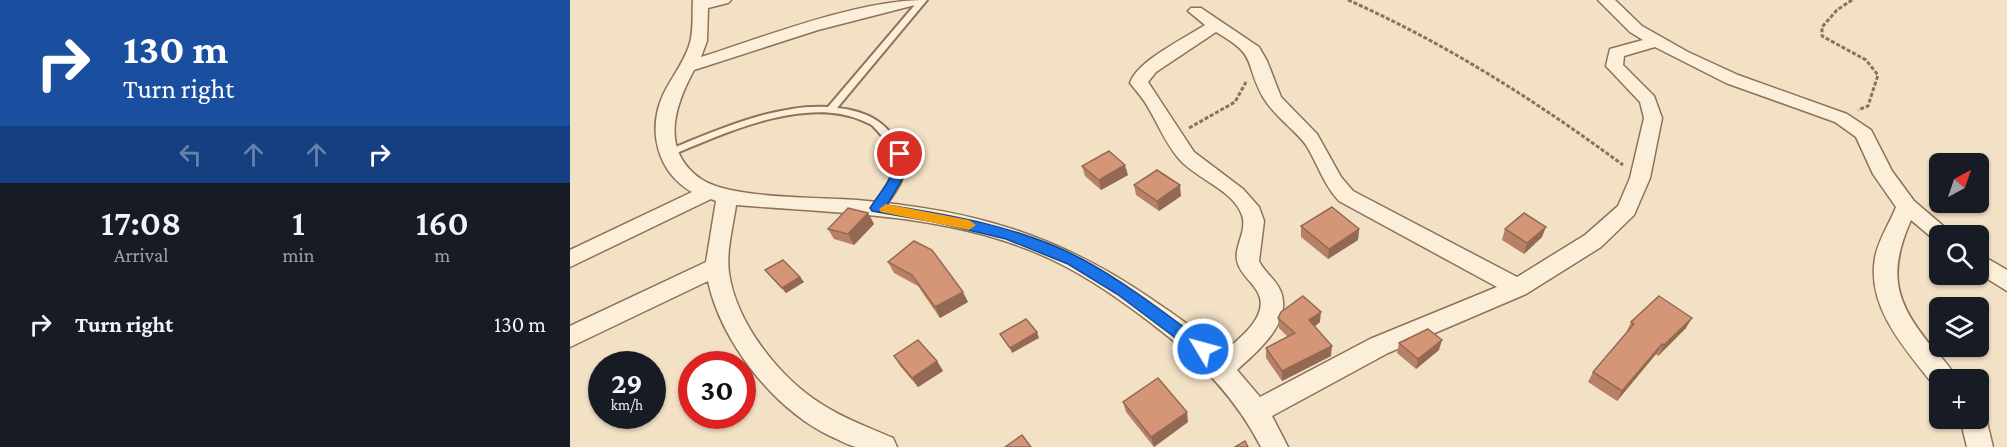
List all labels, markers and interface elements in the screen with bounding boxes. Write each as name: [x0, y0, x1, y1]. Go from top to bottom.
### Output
icon: right: [24, 24, 102, 102]
text: 130 m: [123, 25, 228, 72]
text: Turn right: [123, 74, 234, 104]
pin: [874, 128, 925, 179]
icon: arrive: [883, 137, 916, 170]
icon: left: [174, 138, 207, 171]
icon: ahead: [237, 138, 270, 171]
icon: ahead: [300, 138, 333, 171]
icon: right: [363, 138, 396, 171]
north arrow: [1929, 153, 1989, 213]
map controls: [1929, 153, 1989, 429]
text: 17:08: [101, 203, 181, 243]
text: 1: [292, 203, 305, 243]
text: 160: [416, 203, 469, 243]
button: search: [1929, 225, 1989, 285]
text: Arrival: [114, 244, 168, 266]
text: min: [283, 244, 315, 266]
text: m: [434, 244, 450, 266]
button: layers: [1929, 297, 1989, 357]
icon: right: [24, 308, 57, 341]
text: Turn right: [75, 312, 173, 337]
text: 130 m: [494, 312, 546, 337]
position arrow: [1171, 317, 1235, 381]
speed limit sign: 30: [678, 351, 756, 429]
text: 29: [611, 366, 643, 399]
button: +: [1929, 369, 1989, 429]
text: km/h: [611, 397, 643, 413]

